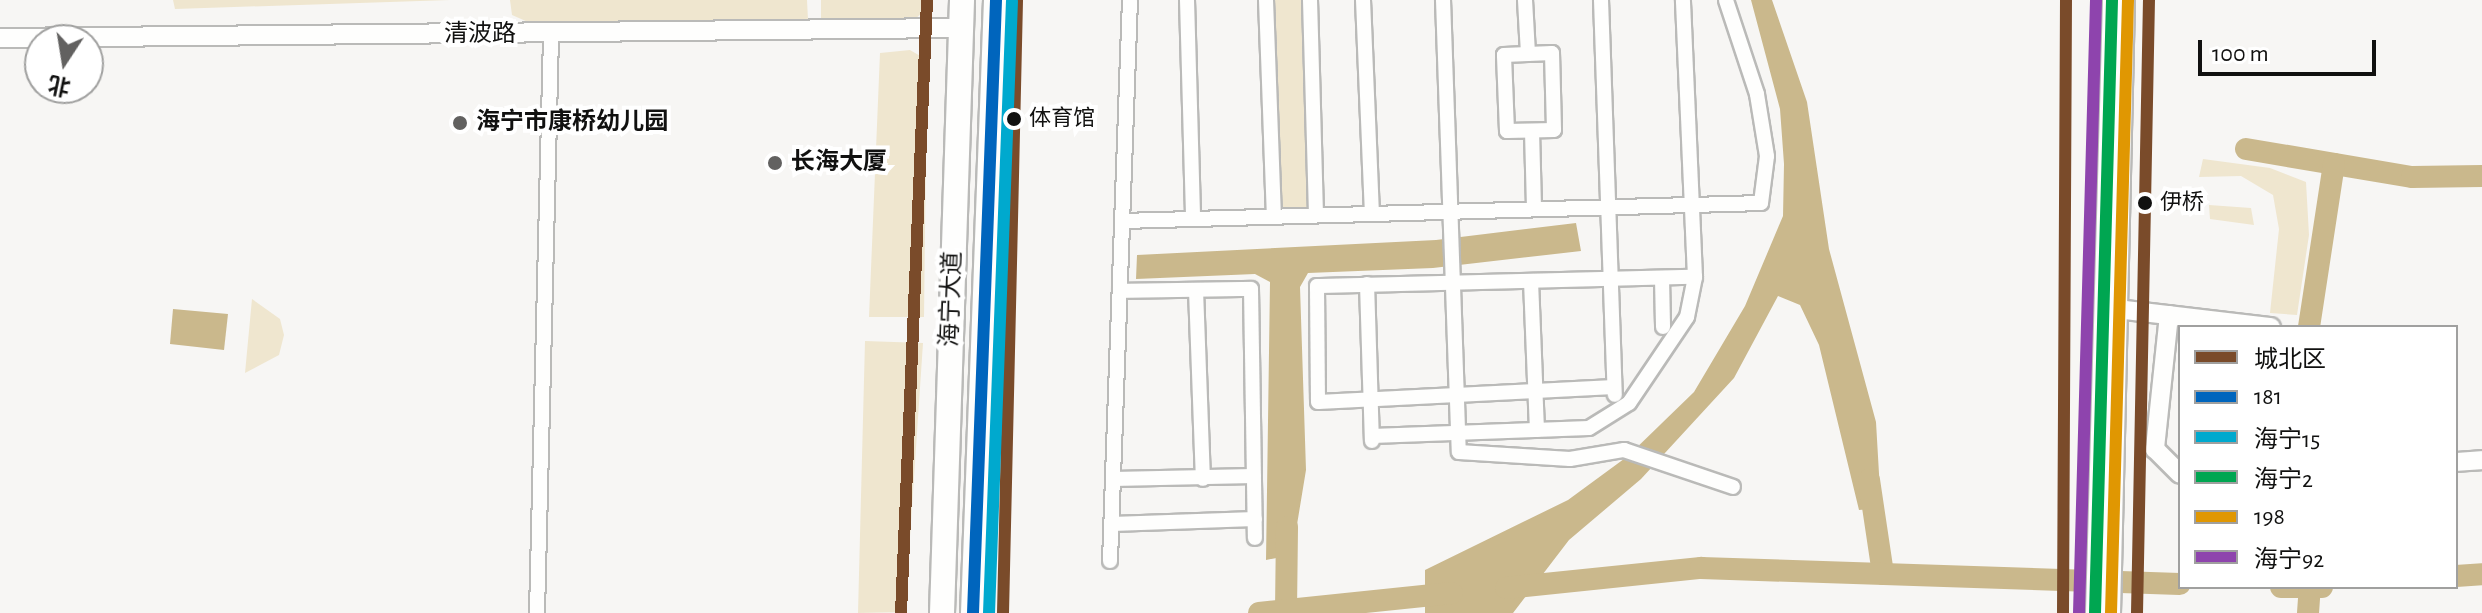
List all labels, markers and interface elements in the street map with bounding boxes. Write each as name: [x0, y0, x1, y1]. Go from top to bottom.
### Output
street label: 清波路: [444, 21, 516, 49]
north arrow: [24, 24, 104, 104]
scale bar: [2202, 24, 2380, 74]
text: 100 m: [2212, 42, 2269, 66]
text: 北: [46, 72, 72, 99]
place label: 体育馆: [1029, 106, 1095, 132]
place label: 海宁市康桥幼儿园: [476, 109, 668, 137]
marker: 体育馆: [1006, 111, 1022, 127]
marker: 海宁市康桥幼儿园: [451, 114, 469, 132]
place label: 长海大厦: [791, 149, 887, 177]
marker: 长海大厦: [766, 154, 784, 172]
place label: 伊桥: [2160, 190, 2204, 216]
marker: 伊桥: [2137, 195, 2153, 211]
street label: 海宁大道: [936, 251, 968, 347]
legend: [2178, 325, 2458, 589]
text: 城北区: [2254, 348, 2326, 372]
text: 181: [2254, 385, 2282, 409]
text: 海宁15: [2254, 428, 2320, 452]
text: 海宁2: [2254, 468, 2313, 492]
text: 198: [2254, 505, 2285, 529]
text: 海宁92: [2254, 548, 2324, 572]

